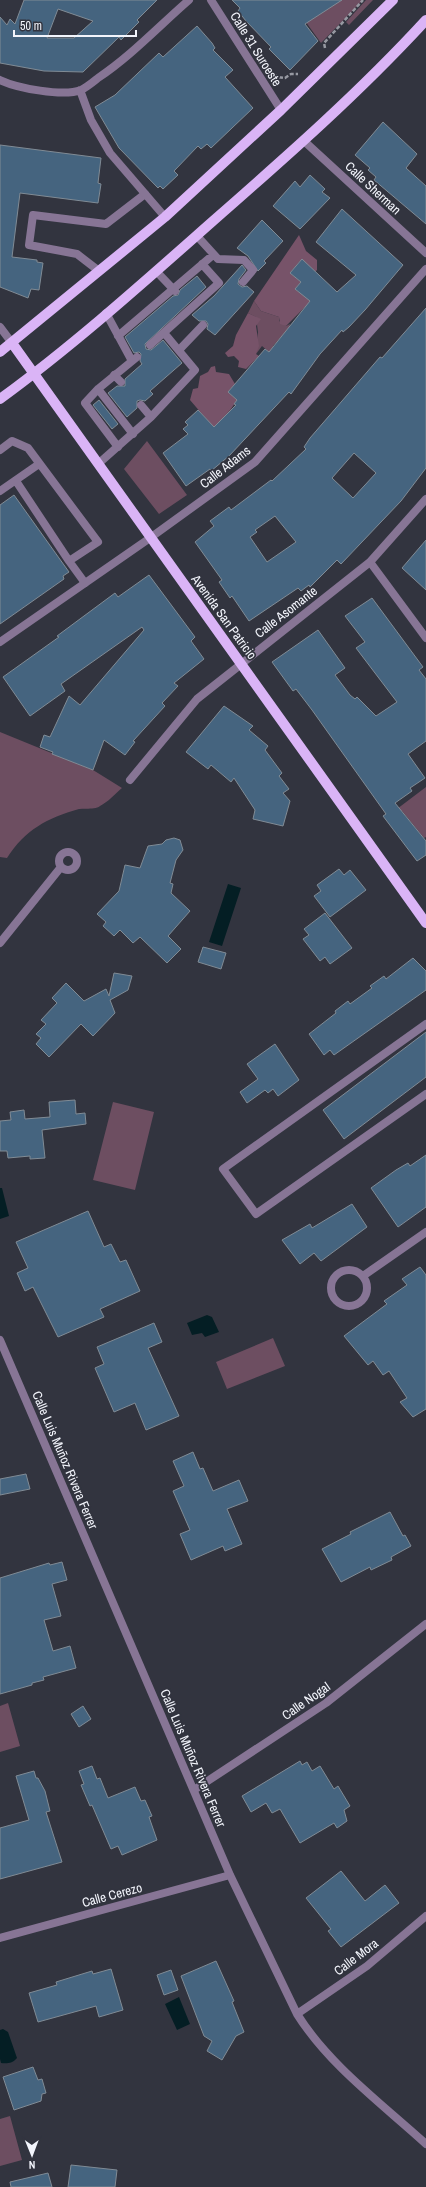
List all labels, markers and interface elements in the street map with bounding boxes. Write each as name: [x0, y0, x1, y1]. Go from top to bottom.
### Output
street label: Calle 31 Suroeste: [226, 9, 286, 89]
scale bar: [14, 12, 136, 38]
text: 50 m: [20, 18, 42, 34]
street label: Calle Sherman: [341, 158, 405, 218]
street label: Calle Adams: [196, 442, 254, 492]
street label: Avenida San Patricio: [187, 571, 260, 663]
street label: Calle Asomante: [251, 582, 321, 642]
street label: Calle Luis Muñoz Rivera Ferrer: [28, 1388, 102, 1532]
street label: Calle Nogal: [279, 1678, 333, 1724]
street label: Calle Luis Muñoz Rivera Ferrer: [156, 1686, 230, 1830]
street label: Calle Cerezo: [80, 1879, 144, 1911]
street label: Calle Mora: [330, 1935, 382, 1979]
north arrow: [12, 2135, 52, 2175]
text: N: [29, 2158, 36, 2172]

